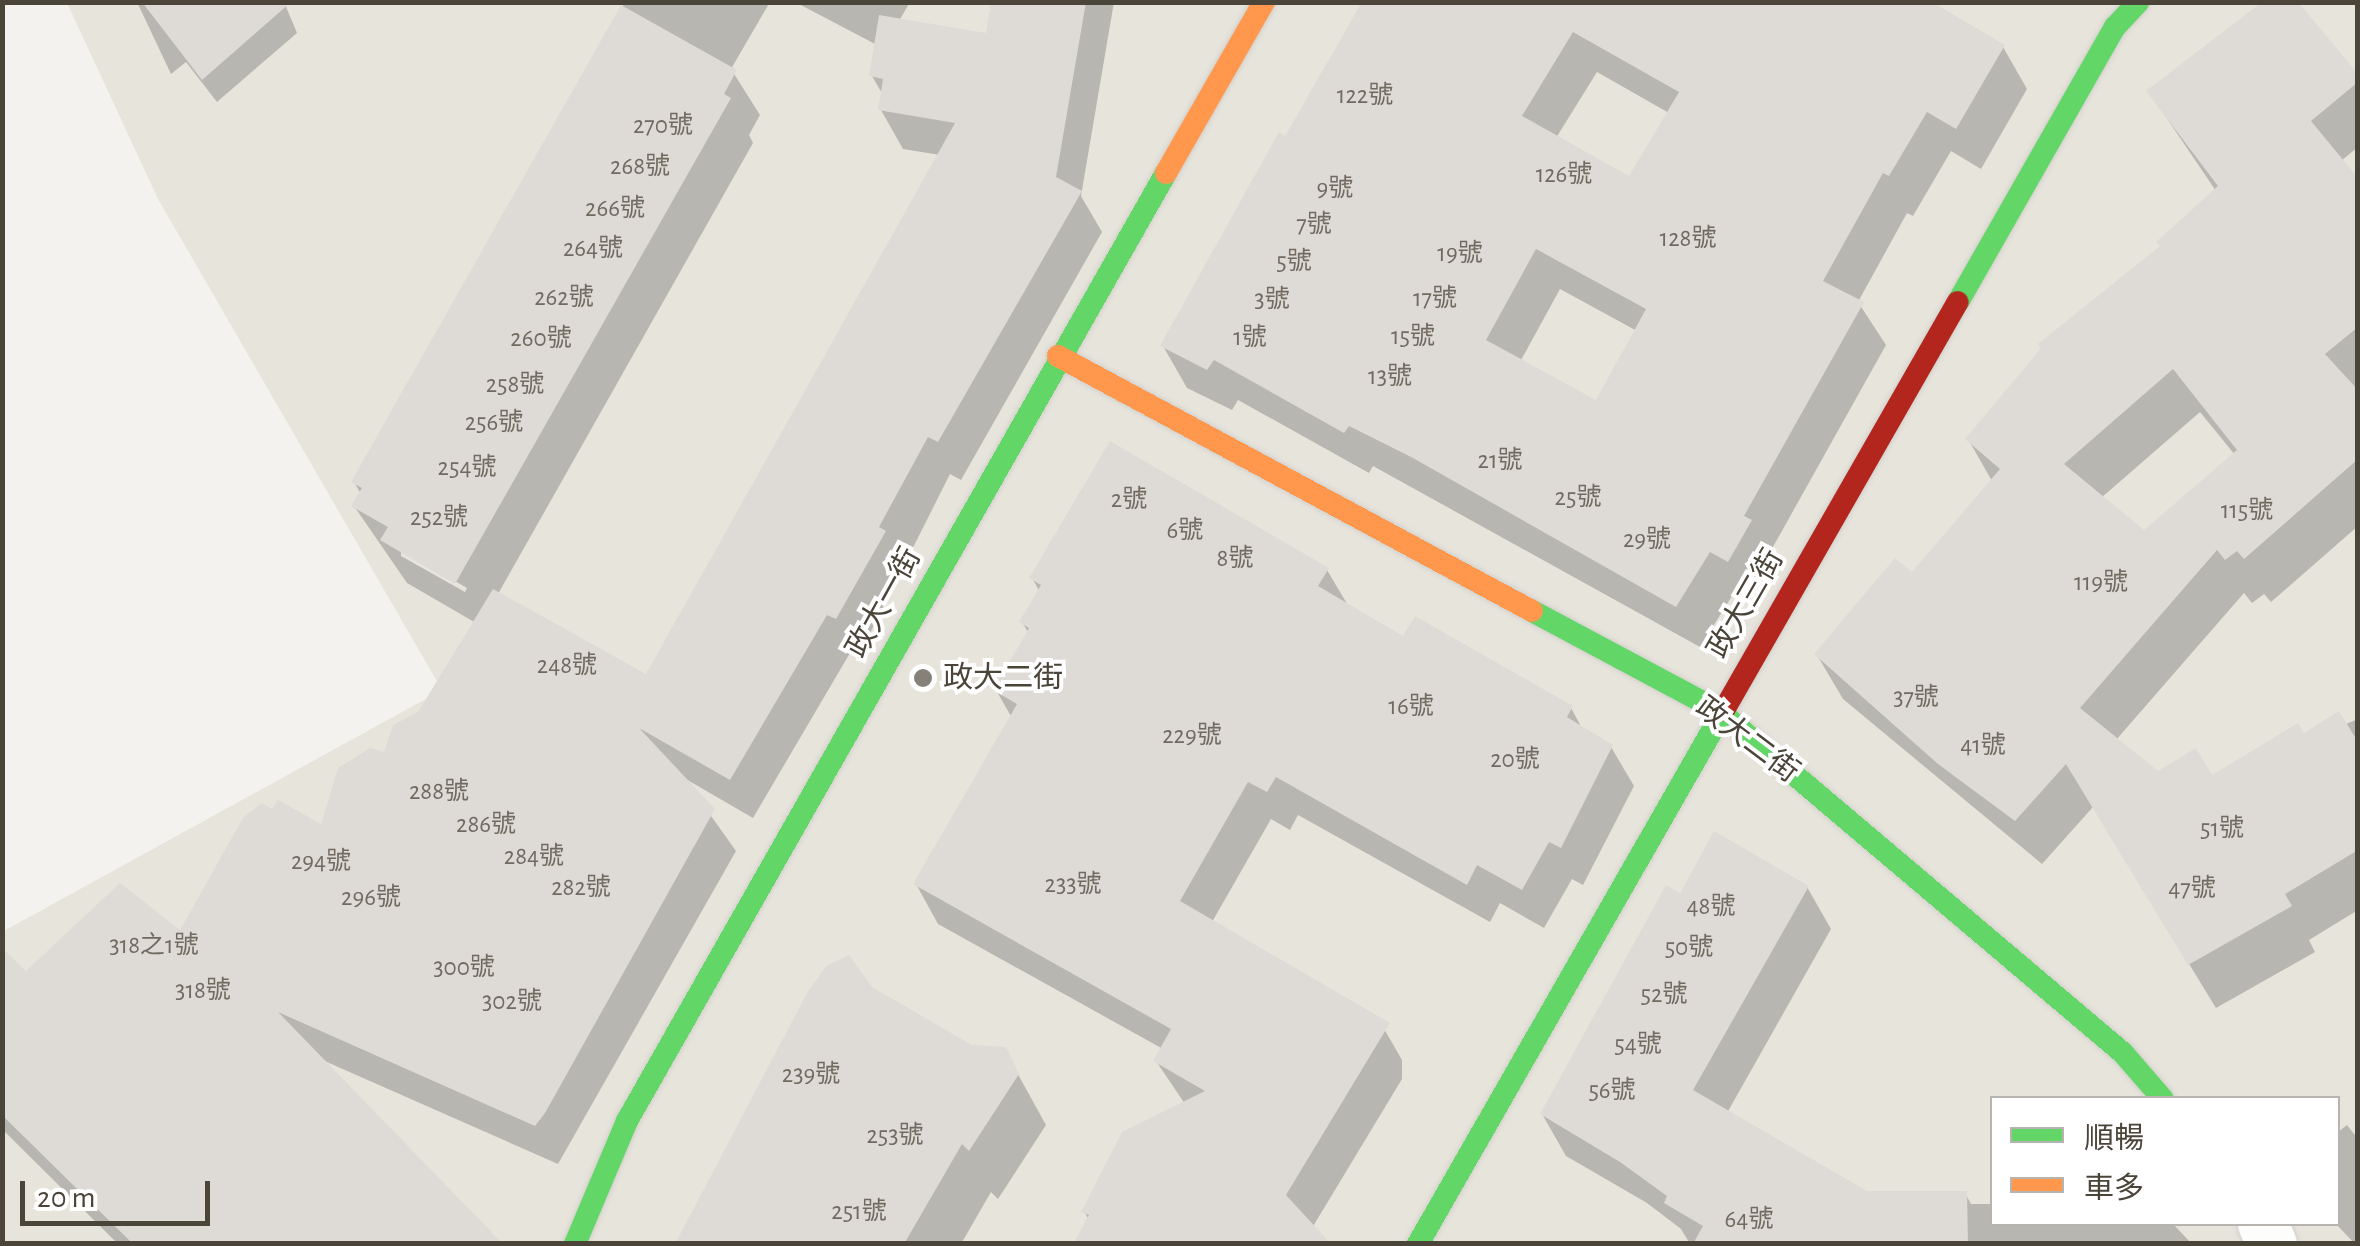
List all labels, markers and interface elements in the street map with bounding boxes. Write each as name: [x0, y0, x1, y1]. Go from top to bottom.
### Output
house number: 122號: [1337, 81, 1393, 111]
house number: 270號: [633, 111, 693, 141]
house number: 268號: [610, 152, 670, 182]
house number: 126號: [1536, 160, 1592, 190]
house number: 9號: [1317, 174, 1353, 204]
house number: 266號: [585, 194, 645, 224]
house number: 7號: [1296, 210, 1332, 240]
house number: 128號: [1660, 224, 1716, 254]
house number: 264號: [563, 234, 623, 264]
house number: 19號: [1437, 239, 1483, 269]
house number: 5號: [1276, 247, 1312, 277]
house number: 262號: [534, 283, 594, 313]
house number: 17號: [1413, 284, 1457, 314]
house number: 3號: [1254, 285, 1290, 315]
house number: 15號: [1391, 322, 1435, 352]
house number: 1號: [1233, 323, 1267, 353]
house number: 260號: [510, 324, 572, 354]
house number: 13號: [1368, 362, 1412, 392]
house number: 258號: [486, 370, 544, 400]
house number: 256號: [465, 408, 523, 438]
house number: 21號: [1478, 446, 1522, 476]
house number: 254號: [438, 453, 496, 483]
house number: 25號: [1555, 483, 1601, 513]
house number: 2號: [1111, 485, 1147, 515]
house number: 115號: [2221, 496, 2273, 526]
house number: 252號: [410, 503, 468, 533]
house number: 6號: [1167, 516, 1203, 546]
house number: 29號: [1623, 525, 1671, 555]
street label: 政大一街: [839, 542, 929, 664]
street label: 政大三街: [1700, 543, 1792, 665]
house number: 8號: [1217, 544, 1253, 574]
house number: 119號: [2074, 568, 2128, 598]
house number: 248號: [537, 651, 597, 681]
place label: 政大二街: [943, 660, 1063, 696]
marker: 政大二街: [912, 667, 934, 689]
house number: 37號: [1893, 683, 1939, 713]
street label: 政大二街: [1688, 690, 1806, 790]
house number: 16號: [1388, 692, 1434, 722]
house number: 229號: [1162, 721, 1222, 751]
house number: 41號: [1960, 731, 2006, 761]
house number: 20號: [1490, 745, 1540, 775]
house number: 288號: [409, 777, 469, 807]
house number: 286號: [456, 810, 516, 840]
house number: 51號: [2200, 814, 2244, 844]
house number: 284號: [504, 842, 564, 872]
house number: 294號: [291, 847, 351, 877]
house number: 233號: [1045, 870, 1101, 900]
house number: 282號: [551, 873, 611, 903]
house number: 47號: [2168, 874, 2216, 904]
house number: 296號: [341, 883, 401, 913]
house number: 48號: [1687, 892, 1735, 922]
house number: 318之1號: [109, 931, 199, 961]
house number: 50號: [1665, 933, 1713, 963]
house number: 300號: [433, 953, 495, 983]
house number: 318號: [175, 976, 231, 1006]
house number: 52號: [1641, 980, 1687, 1010]
house number: 302號: [482, 987, 542, 1017]
house number: 54號: [1614, 1030, 1662, 1060]
house number: 239號: [782, 1060, 840, 1090]
house number: 56號: [1588, 1076, 1636, 1106]
legend: [1990, 1096, 2340, 1226]
house number: 253號: [866, 1121, 924, 1151]
text: 順暢: [2084, 1124, 2144, 1154]
scale bar: [25, 1161, 215, 1223]
text: 車多: [2084, 1174, 2144, 1204]
text: 20 m: [37, 1183, 95, 1213]
house number: 251號: [831, 1197, 887, 1227]
house number: 64號: [1725, 1205, 1773, 1235]

